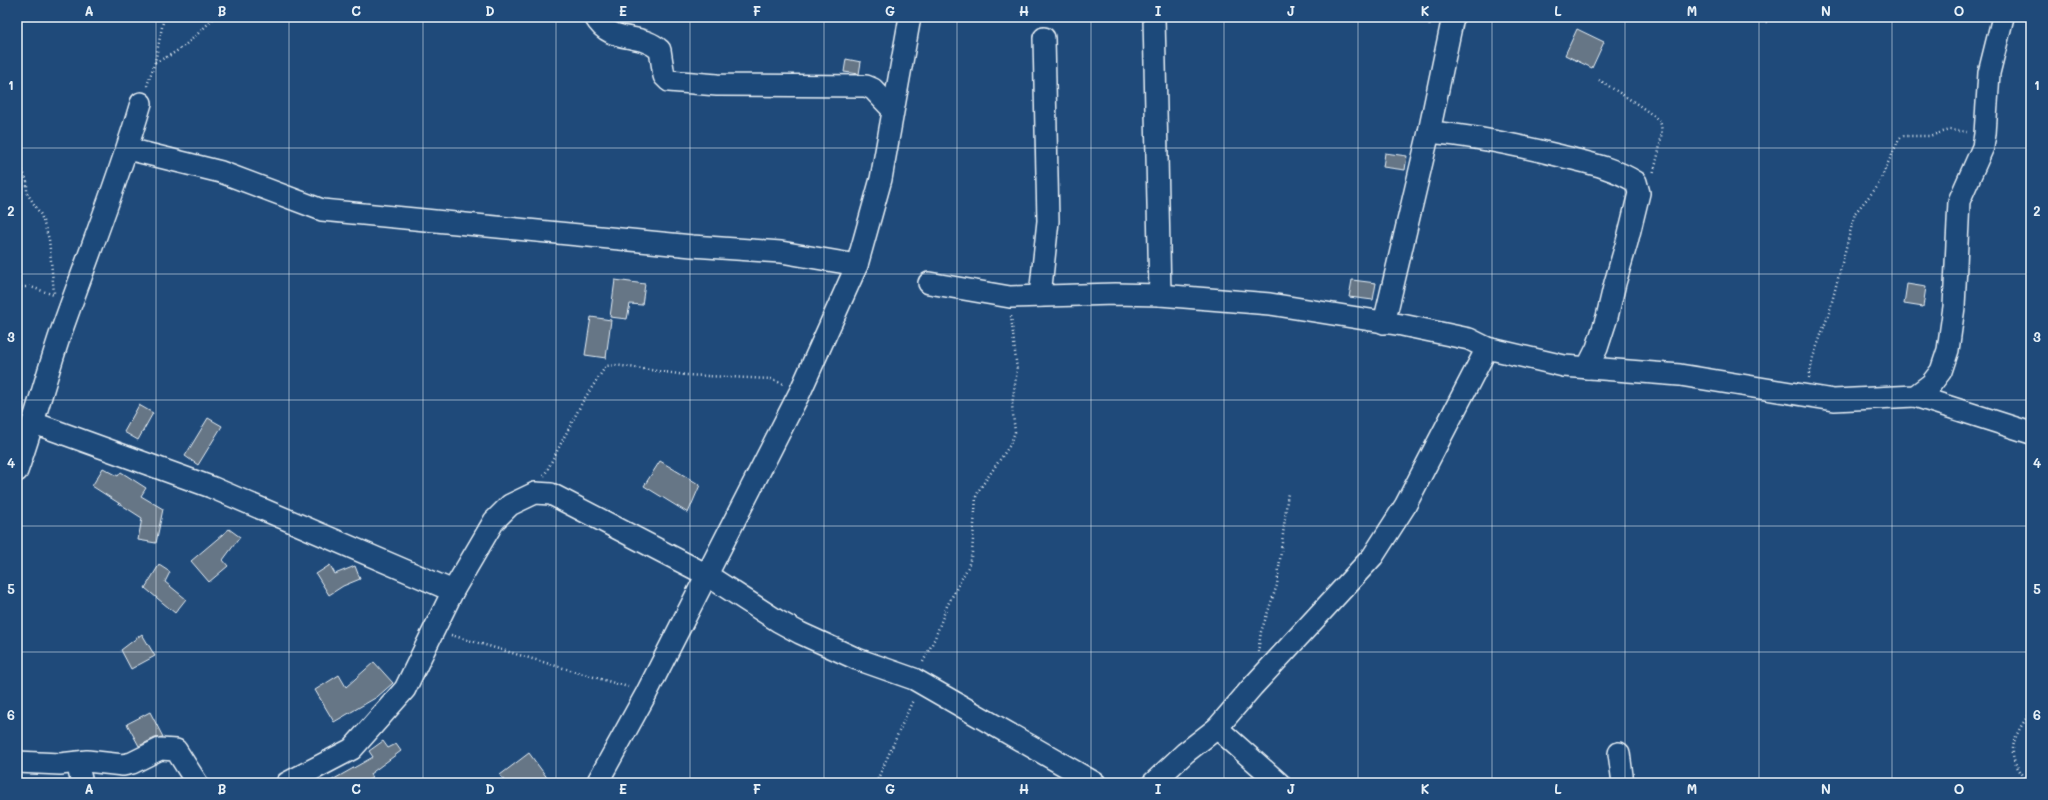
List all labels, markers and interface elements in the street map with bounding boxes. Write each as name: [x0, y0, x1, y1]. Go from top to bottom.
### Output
text: A: [84, 2, 94, 19]
text: B: [218, 2, 227, 19]
text: C: [351, 2, 361, 19]
text: D: [485, 2, 495, 19]
text: E: [619, 2, 627, 19]
text: F: [753, 2, 761, 19]
text: G: [885, 2, 895, 19]
text: H: [1019, 2, 1029, 19]
text: I: [1155, 2, 1162, 19]
text: J: [1287, 2, 1295, 19]
text: K: [1421, 2, 1430, 19]
text: L: [1554, 2, 1562, 19]
text: M: [1687, 2, 1697, 19]
text: N: [1821, 2, 1831, 19]
text: O: [1954, 2, 1964, 19]
text: 1: [8, 76, 14, 93]
text: 1: [2034, 76, 2040, 93]
text: 2: [7, 202, 15, 219]
text: 2: [2033, 202, 2041, 219]
text: 3: [7, 328, 15, 345]
text: 3: [2033, 328, 2041, 345]
text: 4: [7, 454, 15, 471]
text: 4: [2033, 454, 2041, 471]
text: 5: [7, 580, 15, 597]
text: 5: [2033, 580, 2041, 597]
text: 6: [7, 706, 15, 723]
text: 6: [2033, 706, 2041, 723]
text: A: [84, 780, 94, 797]
text: B: [218, 780, 227, 797]
text: C: [351, 780, 361, 797]
text: D: [485, 780, 495, 797]
text: E: [619, 780, 627, 797]
text: F: [753, 780, 761, 797]
text: G: [885, 780, 895, 797]
text: H: [1019, 780, 1029, 797]
text: I: [1155, 780, 1162, 797]
text: J: [1287, 780, 1295, 797]
text: K: [1421, 780, 1430, 797]
text: L: [1554, 780, 1562, 797]
text: M: [1687, 780, 1697, 797]
text: N: [1821, 780, 1831, 797]
text: O: [1954, 780, 1964, 797]

